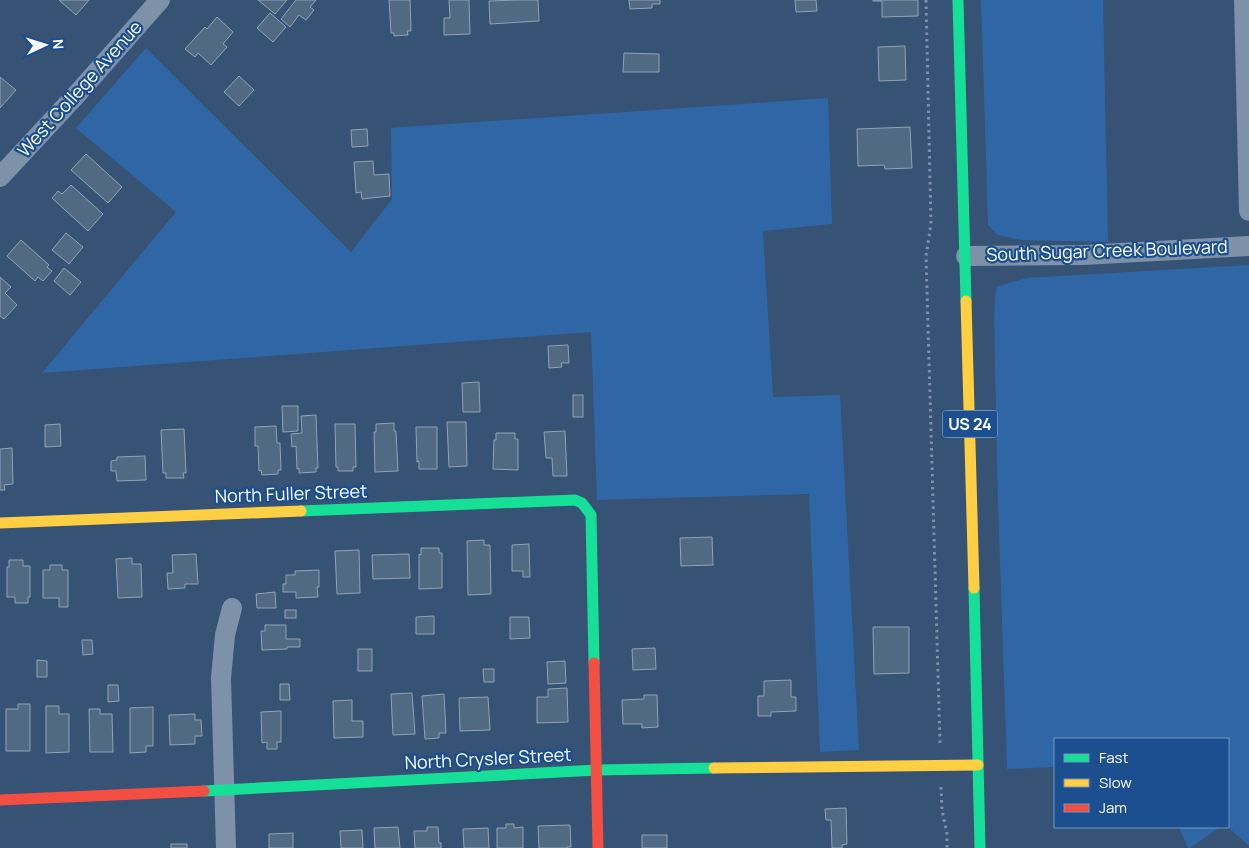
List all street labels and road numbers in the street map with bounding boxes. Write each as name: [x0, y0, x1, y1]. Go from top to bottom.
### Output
street label: West College Avenue: [12, 15, 147, 162]
street label: South Sugar Creek Boulevard: [986, 234, 1228, 266]
road number: US 24: [942, 410, 998, 438]
street label: North Fuller Street: [214, 478, 368, 508]
street label: North Crysler Street: [404, 742, 572, 774]

